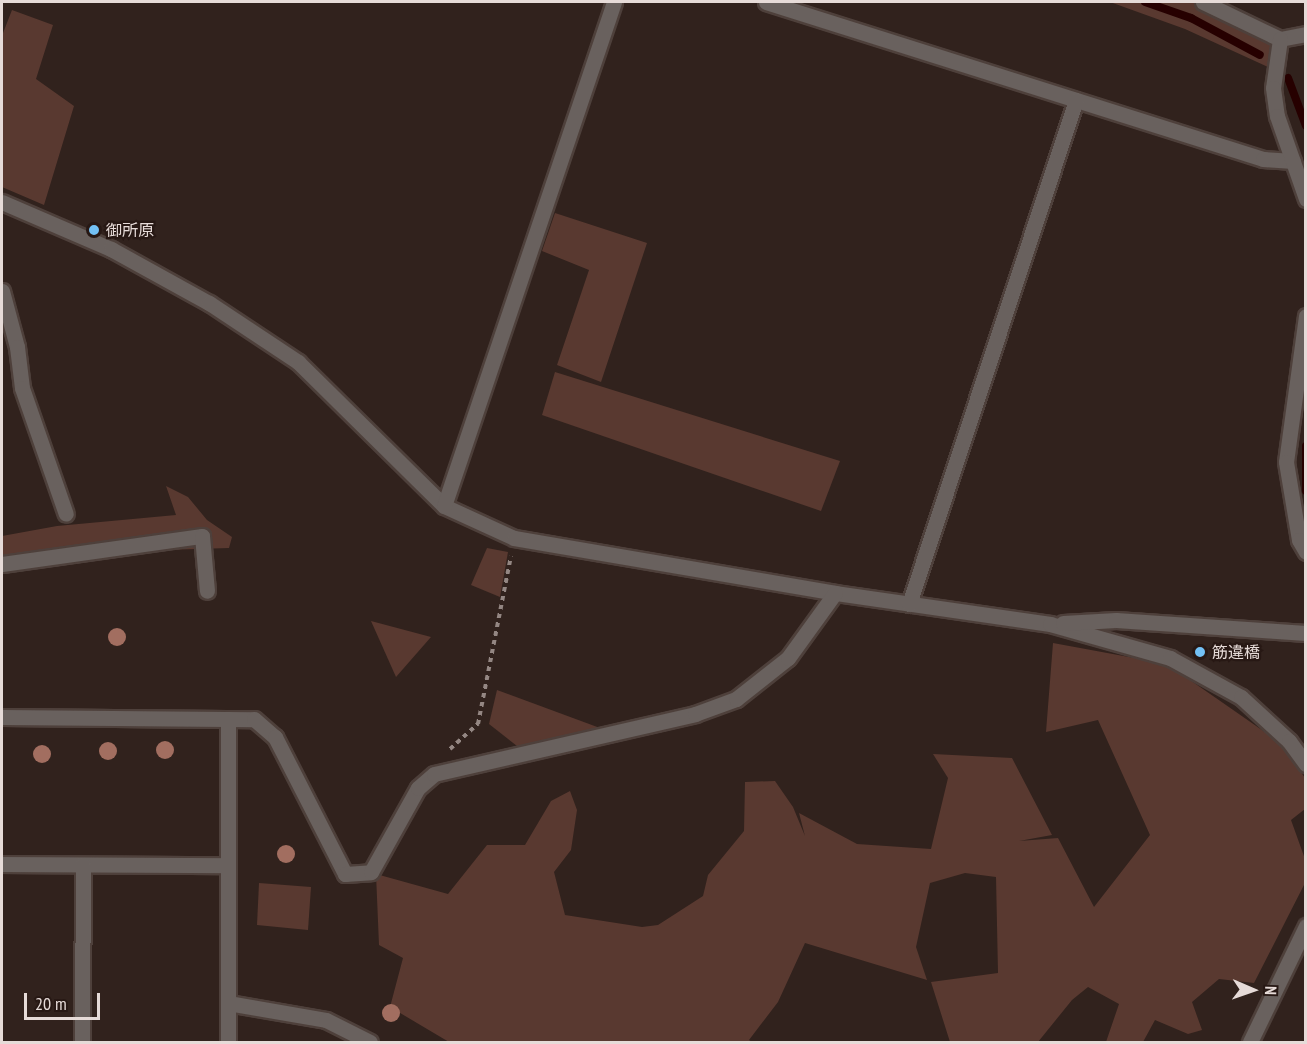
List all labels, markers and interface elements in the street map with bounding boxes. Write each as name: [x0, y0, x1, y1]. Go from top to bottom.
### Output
place label: 御所原: [106, 220, 154, 240]
marker: 御所原: [87, 223, 101, 237]
place label: 筋違橋: [1212, 642, 1260, 662]
marker: 筋違橋: [1193, 645, 1207, 659]
north arrow: [1223, 960, 1283, 1020]
scale bar: [27, 981, 104, 1019]
text: N: [1261, 986, 1281, 995]
text: 20 m: [35, 992, 67, 1015]

